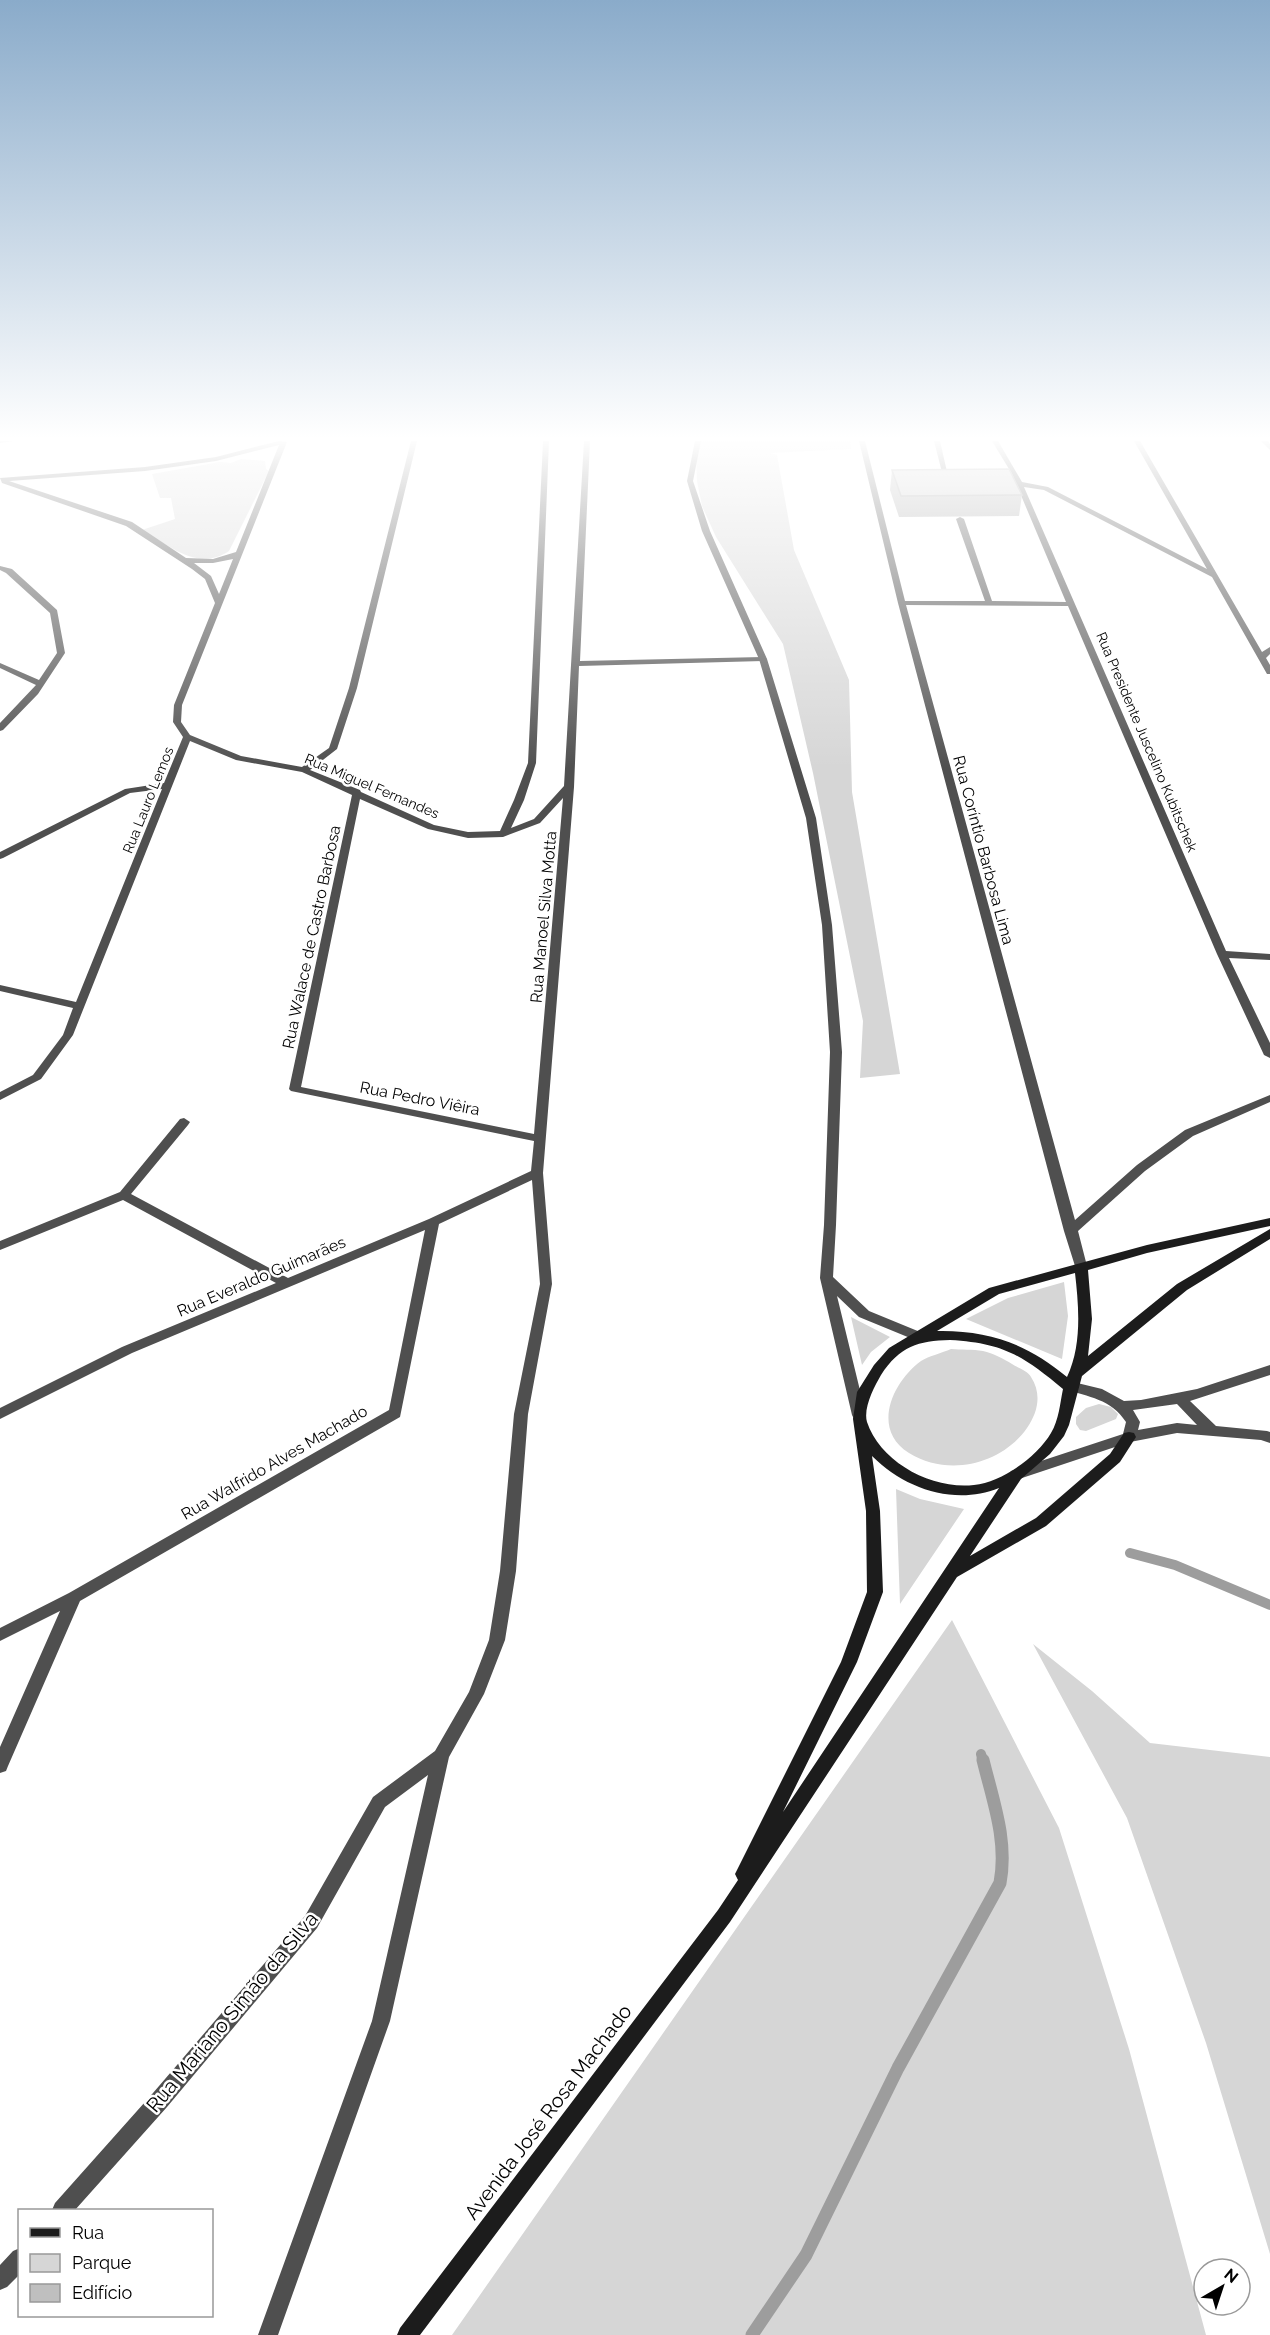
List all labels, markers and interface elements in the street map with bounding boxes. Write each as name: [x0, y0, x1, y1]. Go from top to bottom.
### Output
street label: Rua Presidente Juscelino Kubitschek: [1093, 630, 1201, 855]
street label: Rua Lauro Lemos: [119, 744, 177, 856]
street label: Rua Miguel Fernandes: [302, 750, 442, 822]
street label: Rua Coríntio Barbosa Lima: [949, 753, 1018, 947]
street label: Rua Walace de Castro Barbosa: [279, 824, 344, 1051]
street label: Rua Manoel Silva Motta: [527, 830, 560, 1004]
street label: Rua Pedro Viêira: [358, 1078, 481, 1119]
street label: Rua Everaldo Guimarães: [174, 1232, 349, 1321]
street label: Rua Walfrido Alves Machado: [178, 1401, 371, 1524]
street label: Rua Mariano Simão da Silva: [141, 1907, 323, 2117]
street label: Avenida José Rosa Machado: [459, 2000, 637, 2224]
legend: [18, 2209, 213, 2317]
text: Rua: [72, 2222, 104, 2243]
text: Parque: [72, 2252, 132, 2273]
north arrow: [1192, 2257, 1252, 2317]
text: N: [1220, 2265, 1242, 2287]
text: Edifício: [72, 2282, 132, 2303]

